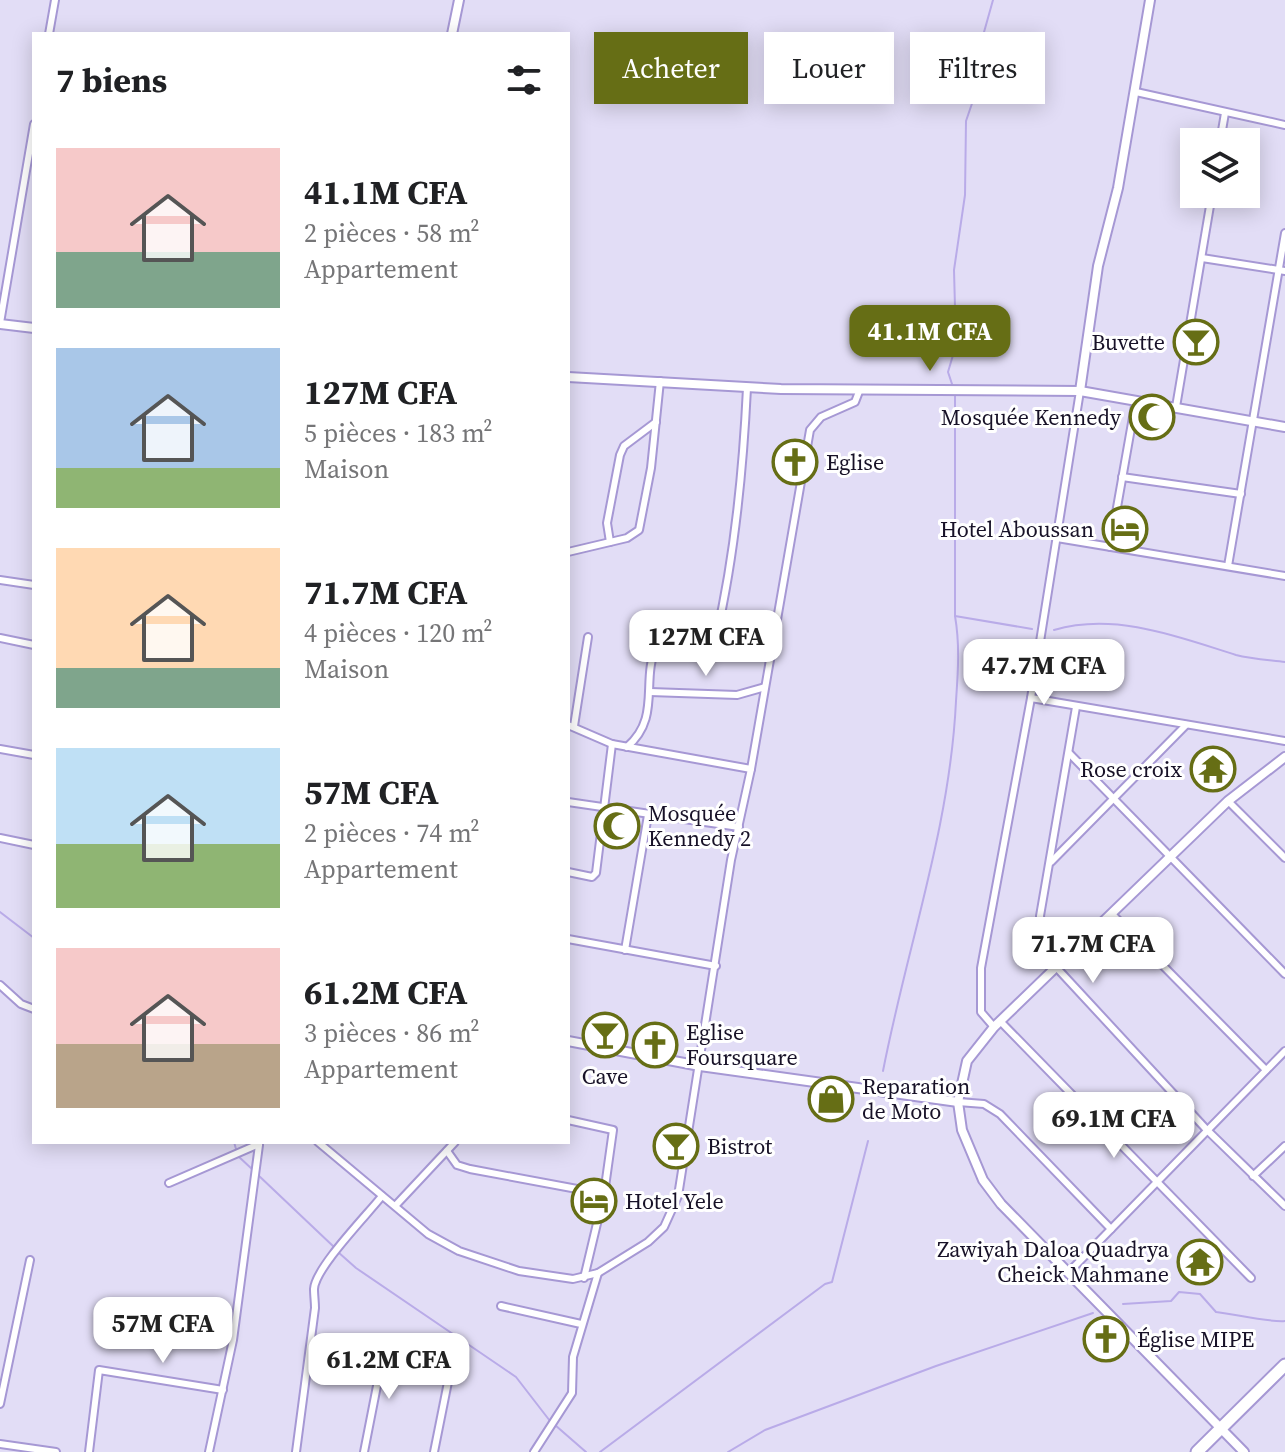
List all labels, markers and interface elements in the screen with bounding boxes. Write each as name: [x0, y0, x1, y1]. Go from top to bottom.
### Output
chip: Acheter: [594, 32, 748, 104]
chip: Louer: [764, 32, 894, 104]
chip: Filtres: [910, 32, 1045, 104]
text: 7 biens: [56, 57, 167, 103]
icon: filters: [502, 58, 546, 102]
map controls: [1180, 128, 1260, 208]
button: layers: [1180, 128, 1260, 208]
text: 41.1M CFA: [304, 169, 468, 215]
icon: home: [120, 180, 216, 276]
text: 2 pièces · 58 m²: [304, 215, 480, 251]
text: Appartement: [304, 251, 458, 287]
pin: 41.1M CFA: [838, 305, 1022, 373]
text: 41.1M CFA: [867, 313, 993, 349]
bar icon: Buvette: [1172, 318, 1220, 366]
place label: Buvette: [1092, 327, 1165, 357]
text: 127M CFA: [304, 369, 457, 415]
icon: home: [120, 380, 216, 476]
mosque icon: Mosquée Kennedy: [1128, 393, 1176, 441]
place label: Mosquée Kennedy: [941, 402, 1122, 432]
text: 5 pièces · 183 m²: [304, 415, 493, 451]
church icon: Eglise: [771, 438, 819, 486]
place label: Eglise: [826, 447, 884, 477]
text: Maison: [304, 451, 389, 487]
hotel icon: Hotel Aboussan: [1101, 505, 1149, 553]
place label: Hotel Aboussan: [940, 514, 1094, 544]
text: 71.7M CFA: [304, 569, 468, 615]
icon: home: [120, 580, 216, 676]
pin: 127M CFA: [623, 610, 789, 678]
text: 4 pièces · 120 m²: [304, 615, 493, 651]
text: 127M CFA: [647, 618, 765, 654]
pin: 47.7M CFA: [952, 639, 1136, 707]
text: 47.7M CFA: [981, 647, 1107, 683]
text: Maison: [304, 651, 389, 687]
temple icon: Rose croix: [1189, 745, 1237, 793]
place label: Rose croix: [1080, 754, 1182, 784]
text: 57M CFA: [304, 769, 439, 815]
icon: home: [120, 780, 216, 876]
place label: Mosquée Kennedy 2: [648, 798, 751, 853]
mosque icon: Mosquée Kennedy 2: [593, 802, 641, 850]
text: 2 pièces · 74 m²: [304, 815, 480, 851]
text: Appartement: [304, 851, 458, 887]
pin: 71.7M CFA: [1001, 917, 1185, 985]
text: 71.7M CFA: [1030, 925, 1156, 961]
text: 61.2M CFA: [304, 969, 468, 1015]
icon: home: [120, 980, 216, 1076]
bar icon: Cave: [581, 1011, 629, 1059]
text: 3 pièces · 86 m²: [304, 1015, 480, 1051]
place label: Eglise Foursquare: [686, 1017, 798, 1072]
church icon: Eglise Foursquare: [631, 1021, 679, 1069]
text: Appartement: [304, 1051, 458, 1087]
place label: Cave: [582, 1061, 628, 1091]
place label: Reparation de Moto: [862, 1071, 970, 1126]
shop icon: Reparation de Moto: [807, 1075, 855, 1123]
pin: 69.1M CFA: [1022, 1092, 1206, 1160]
text: 69.1M CFA: [1051, 1100, 1177, 1136]
bar icon: Bistrot: [652, 1122, 700, 1170]
place label: Bistrot: [707, 1131, 773, 1161]
hotel icon: Hotel Yele: [570, 1177, 618, 1225]
place label: Hotel Yele: [625, 1186, 724, 1216]
place label: Zawiyah Daloa Quadrya Cheick Mahmane: [937, 1234, 1170, 1289]
temple icon: Zawiyah Daloa Quadrya Cheick Mahmane: [1176, 1238, 1224, 1286]
pin: 57M CFA: [89, 1297, 237, 1365]
text: 57M CFA: [111, 1305, 215, 1341]
church icon: Église MIPE: [1082, 1315, 1130, 1363]
place label: Église MIPE: [1137, 1324, 1254, 1354]
pin: 61.2M CFA: [297, 1333, 481, 1401]
text: 61.2M CFA: [326, 1341, 452, 1377]

